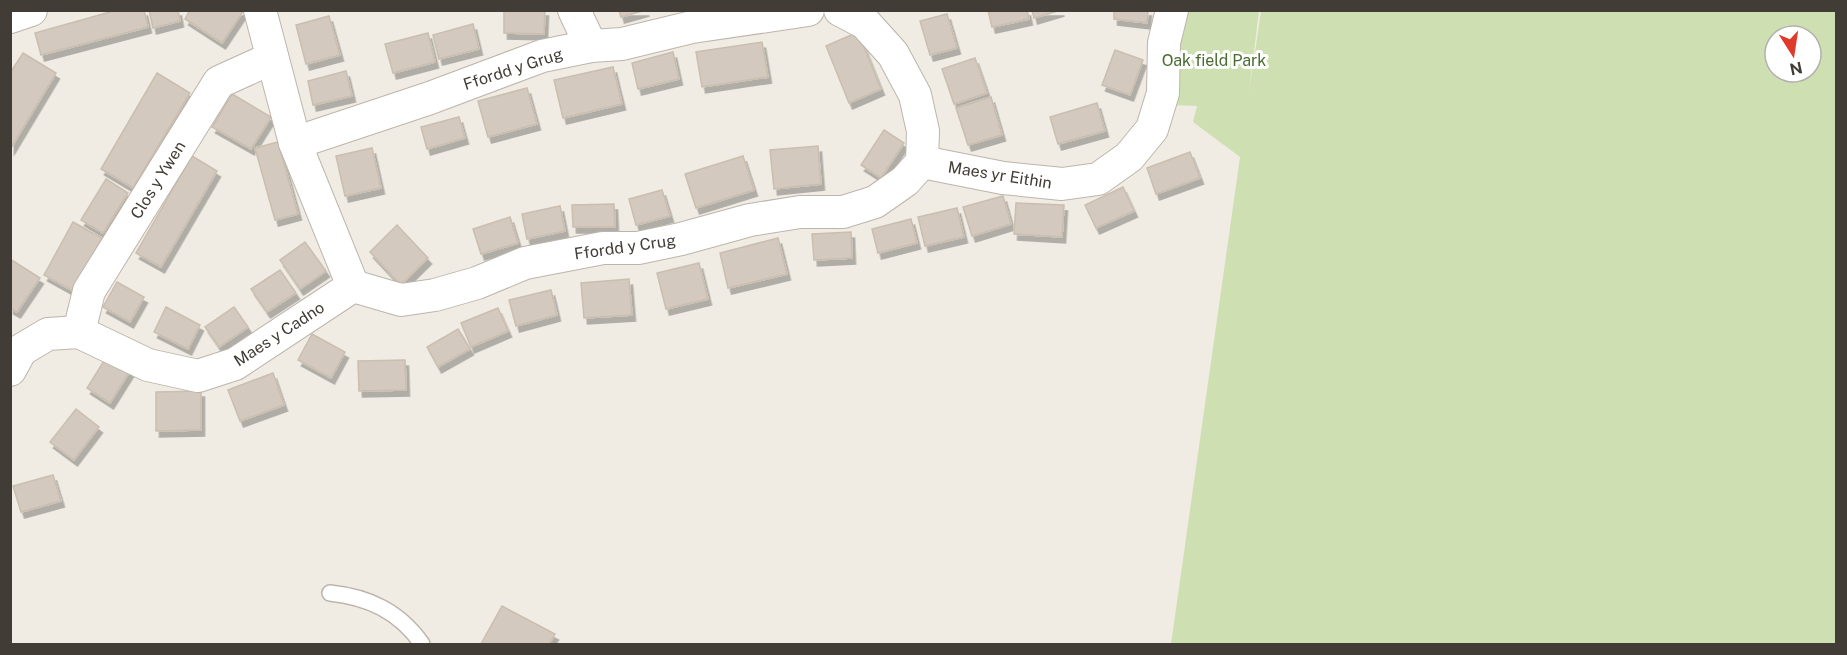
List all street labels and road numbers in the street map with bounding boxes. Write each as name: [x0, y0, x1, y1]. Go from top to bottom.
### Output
street label: Ffordd y Grug: [461, 44, 565, 94]
street label: Clos y Ywen: [127, 138, 189, 222]
street label: Maes yr Eithin: [947, 157, 1053, 193]
street label: Ffordd y Crug: [573, 230, 677, 264]
street label: Maes y Cadno: [230, 298, 328, 370]

